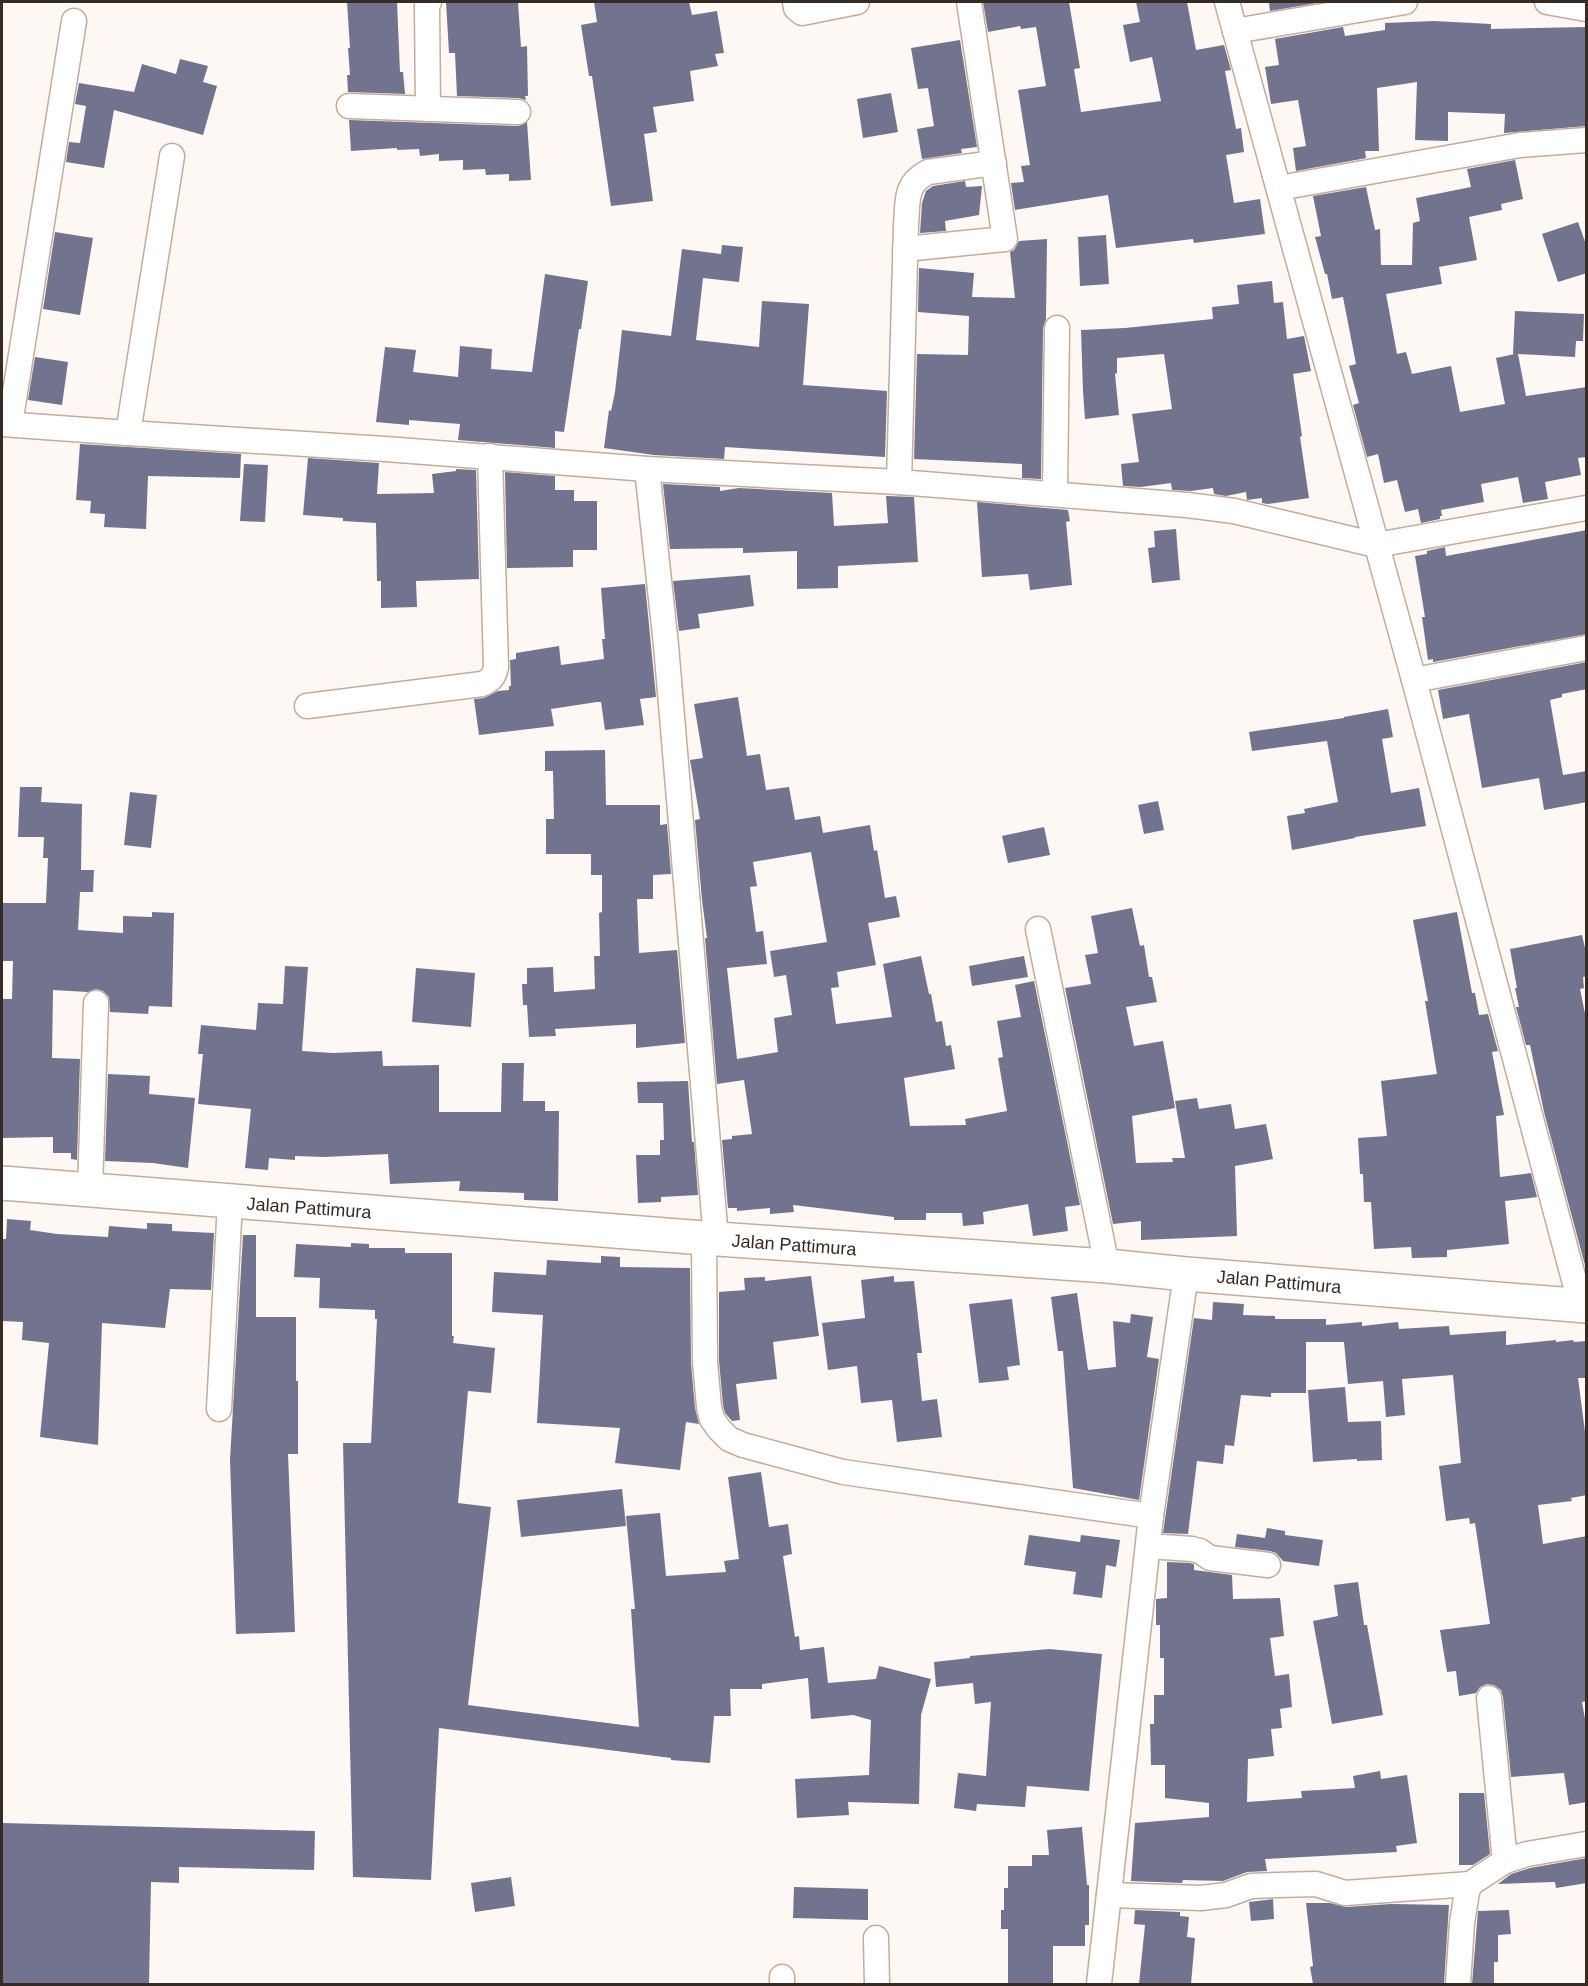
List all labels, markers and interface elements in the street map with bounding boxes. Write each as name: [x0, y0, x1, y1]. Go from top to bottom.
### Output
street label: Jalan Pattimura: [246, 1194, 373, 1222]
street label: Jalan Pattimura: [731, 1231, 858, 1259]
street label: Jalan Pattimura: [1216, 1267, 1343, 1297]

